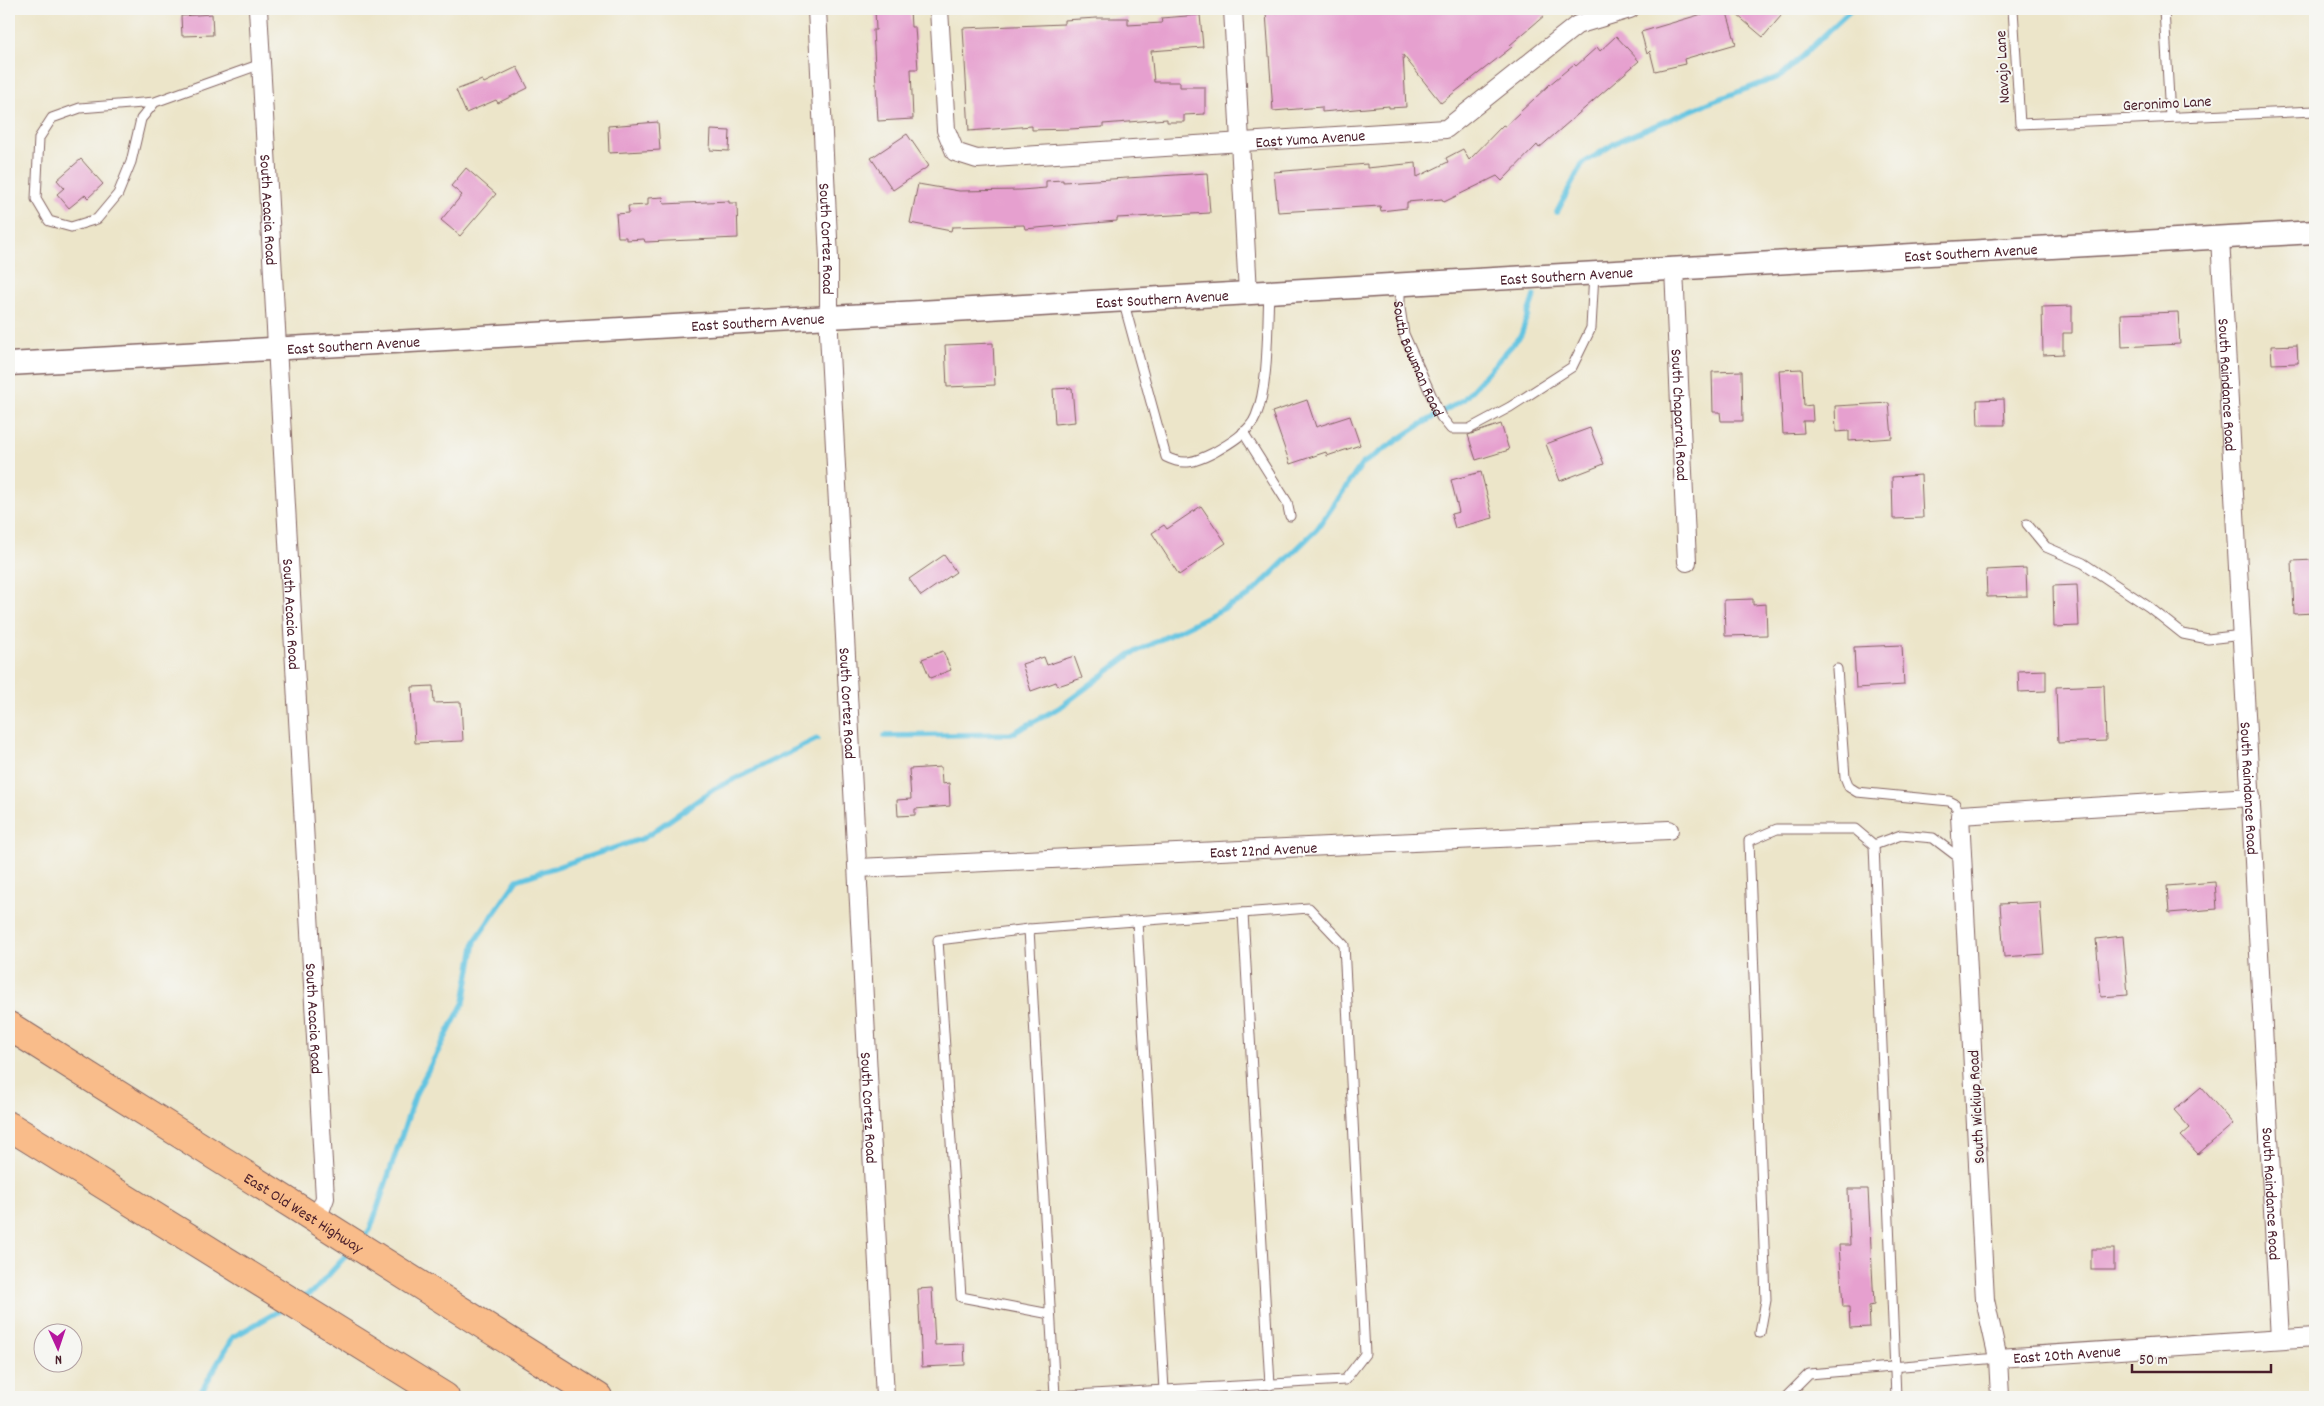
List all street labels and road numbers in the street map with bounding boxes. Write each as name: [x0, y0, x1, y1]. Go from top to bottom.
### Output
street label: Navajo Lane: [1990, 30, 2017, 104]
street label: Geronimo Lane: [2122, 91, 2212, 118]
street label: East Yuma Avenue: [1255, 125, 1366, 155]
street label: South Acacia Road: [252, 154, 281, 266]
street label: South Cortez Road: [811, 183, 838, 295]
street label: East Southern Avenue: [1904, 239, 2038, 269]
street label: East Southern Avenue: [1499, 262, 1634, 293]
street label: East Southern Avenue: [1095, 285, 1229, 316]
street label: South Bowman Road: [1386, 301, 1448, 421]
street label: East Southern Avenue: [691, 308, 825, 339]
street label: South Raindance Road: [2210, 318, 2241, 452]
street label: East Southern Avenue: [286, 331, 421, 362]
street label: South Chaparral Road: [1664, 348, 1692, 482]
street label: South Acacia Road: [275, 558, 304, 670]
street label: South Cortez Road: [832, 647, 860, 760]
street label: South Raindance Road: [2232, 721, 2263, 855]
street label: East 22nd Avenue: [1209, 837, 1318, 865]
street label: South Acacia Road: [298, 962, 327, 1075]
street label: South Wickiup Road: [1963, 1049, 1992, 1164]
street label: South Cortez Road: [853, 1051, 882, 1164]
street label: South Raindance Road: [2254, 1127, 2285, 1261]
street label: East Old West Highway: [239, 1168, 368, 1261]
street label: East 20th Avenue: [2013, 1341, 2121, 1371]

